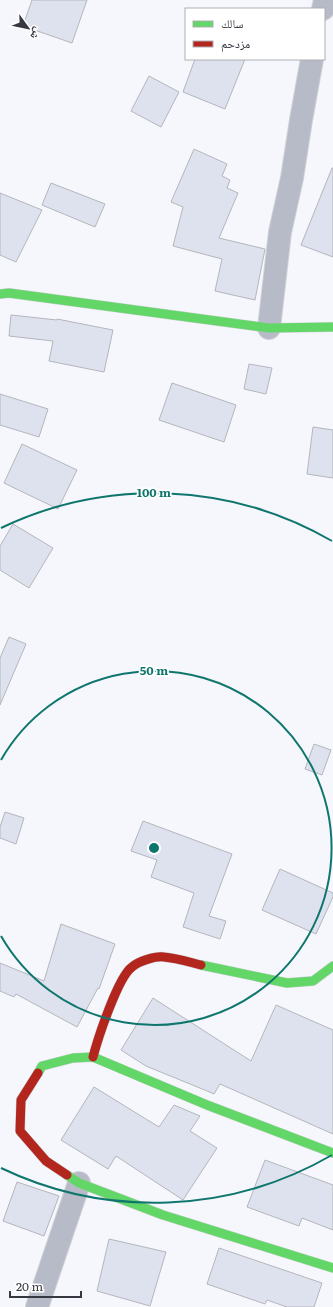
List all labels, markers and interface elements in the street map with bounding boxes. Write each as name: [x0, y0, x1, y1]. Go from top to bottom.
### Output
north arrow: [8, 8, 48, 48]
legend: [185, 8, 325, 60]
text: سالك: [221, 14, 243, 32]
text: ش: [26, 24, 47, 44]
text: مزدحم: [221, 34, 250, 52]
text: 100 m: [137, 483, 171, 501]
text: 50 m: [140, 661, 168, 679]
centre of rings: [147, 841, 161, 855]
scale bar: [10, 1273, 81, 1299]
text: 20 m: [16, 1277, 43, 1295]

